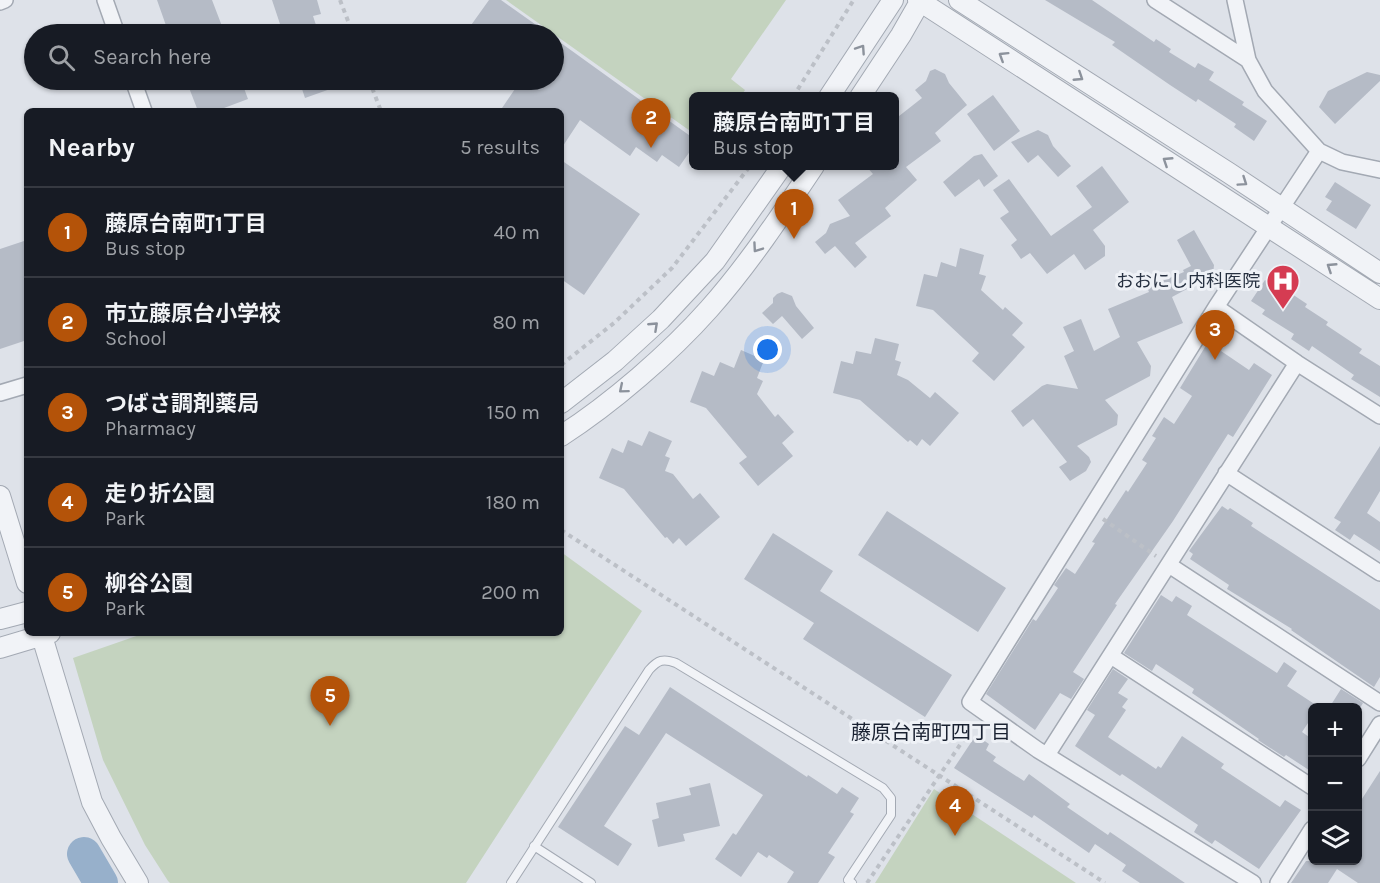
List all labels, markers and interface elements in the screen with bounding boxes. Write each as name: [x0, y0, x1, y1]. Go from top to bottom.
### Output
search box: [24, 24, 564, 90]
icon: search: [45, 41, 78, 74]
text: Search here: [93, 44, 211, 70]
one-way arrow: [854, 44, 865, 55]
one-way arrow: [999, 51, 1009, 63]
one-way arrow: [1072, 70, 1083, 81]
popup: [689, 92, 899, 170]
pin: 2: [632, 98, 670, 148]
text: 藤原台南町1丁目: [713, 110, 875, 136]
text: Nearby: [48, 132, 135, 163]
text: 5 results: [460, 136, 540, 159]
text: Bus stop: [713, 136, 794, 159]
one-way arrow: [1163, 157, 1174, 168]
one-way arrow: [1237, 175, 1247, 187]
pin: 1: [774, 190, 814, 239]
text: 藤原台南町1丁目: [105, 211, 267, 237]
text: 1: [64, 221, 71, 244]
text: 40 m: [494, 221, 540, 244]
text: Bus stop: [105, 237, 185, 260]
one-way arrow: [753, 241, 764, 252]
hospital icon: おおにし内科医院: [1265, 263, 1301, 310]
one-way arrow: [1327, 263, 1338, 274]
place label: おおにし内科医院: [1116, 270, 1260, 292]
text: 市立藤原台小学校: [105, 301, 281, 327]
pin: 3: [1196, 310, 1234, 360]
text: 2: [61, 311, 74, 334]
text: 80 m: [492, 311, 540, 334]
one-way arrow: [647, 322, 658, 333]
text: School: [105, 327, 167, 350]
your location: [753, 335, 782, 364]
one-way arrow: [619, 382, 630, 393]
text: つばさ調剤薬局: [105, 391, 259, 417]
text: 3: [61, 401, 74, 424]
text: 150 m: [487, 401, 540, 424]
text: Pharmacy: [105, 417, 196, 440]
text: 走り折公園: [105, 481, 215, 507]
text: 4: [62, 491, 73, 514]
text: 180 m: [486, 491, 540, 514]
text: Park: [105, 507, 146, 530]
text: 柳谷公園: [105, 571, 193, 597]
text: 5: [62, 581, 73, 604]
text: 200 m: [481, 581, 540, 604]
text: Park: [105, 597, 146, 620]
pin: 5: [310, 676, 350, 726]
map controls: [1308, 703, 1362, 865]
button: +: [1308, 703, 1362, 757]
district label: 藤原台南町四丁目: [851, 721, 1011, 744]
button: −: [1308, 757, 1362, 811]
pin: 4: [936, 786, 974, 836]
button: layers: [1308, 811, 1362, 865]

